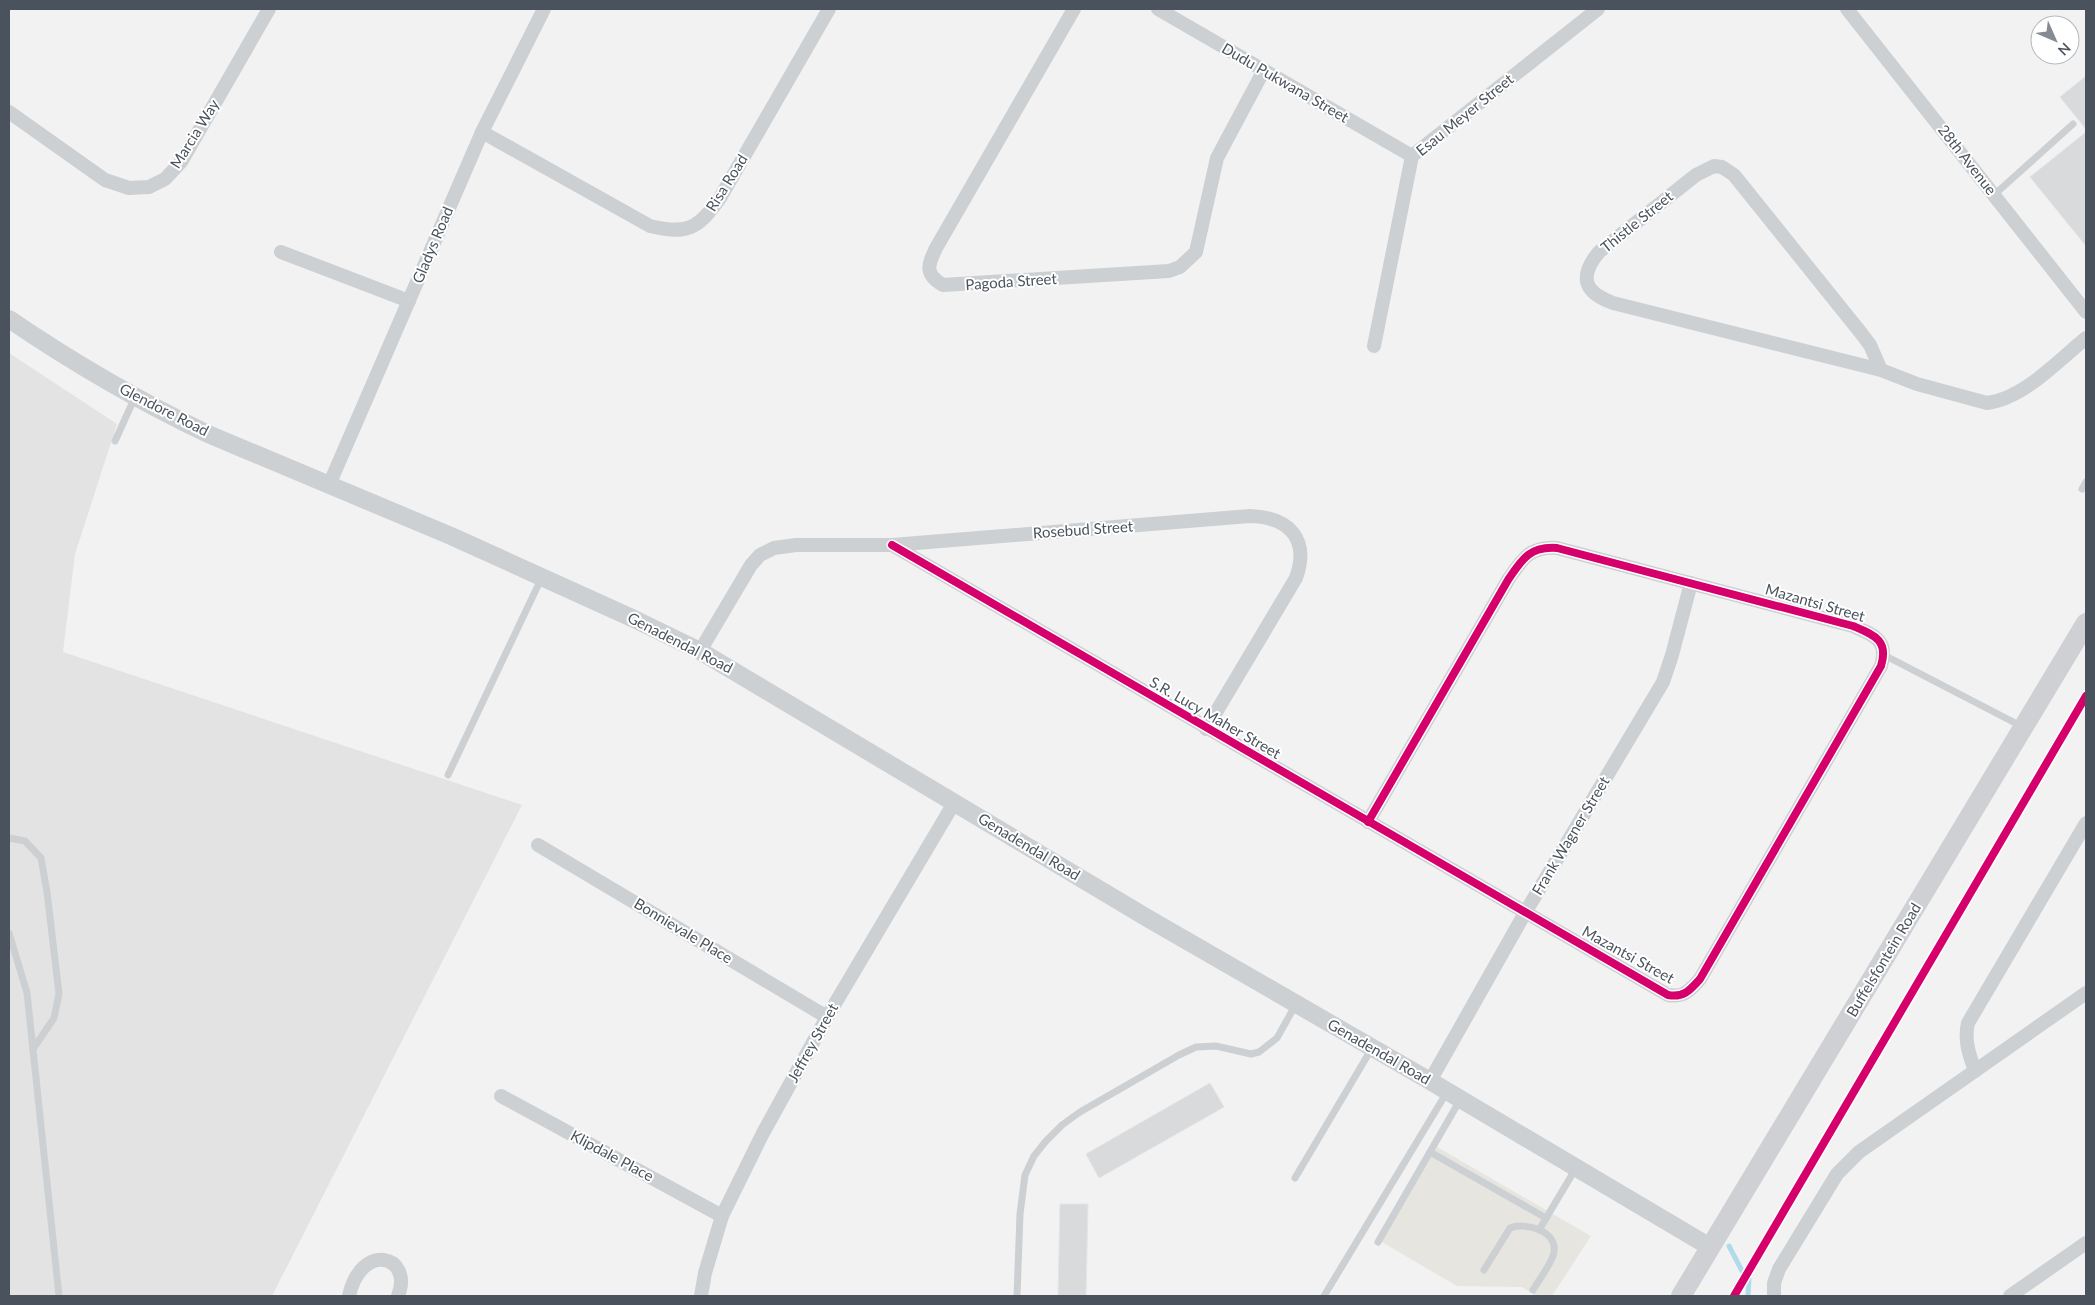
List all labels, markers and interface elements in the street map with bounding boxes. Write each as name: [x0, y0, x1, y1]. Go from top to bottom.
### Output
north arrow: [2030, 15, 2080, 65]
street label: Dudu Pukwana Street: [1219, 38, 1353, 126]
text: N: [2055, 40, 2074, 59]
street label: Esau Meyer Street: [1412, 69, 1517, 159]
street label: Marcia Way: [166, 95, 223, 171]
street label: 28th Avenue: [1935, 121, 2001, 198]
street label: Risa Road: [702, 151, 751, 214]
street label: Thistle Street: [1597, 186, 1676, 256]
street label: Gladys Road: [408, 204, 456, 286]
street label: Pagoda Street: [965, 269, 1058, 293]
street label: Glendore Road: [117, 379, 212, 439]
street label: Rosebud Street: [1032, 516, 1134, 541]
street label: Mazantsi Street: [1764, 579, 1868, 625]
street label: Genadendal Road: [625, 608, 736, 676]
street label: S.R. Lucy Maher Street: [1147, 672, 1285, 762]
street label: Frank Wagner Street: [1528, 772, 1613, 898]
street label: Genadendal Road: [975, 809, 1084, 884]
street label: Bonnievale Place: [631, 894, 736, 967]
street label: Buffelsfontein Road: [1842, 899, 1924, 1020]
street label: Mazantsi Street: [1579, 921, 1678, 987]
street label: Jeffrey Street: [783, 999, 841, 1085]
street label: Genadendal Road: [1325, 1014, 1434, 1088]
street label: Klipdale Place: [568, 1126, 657, 1185]

